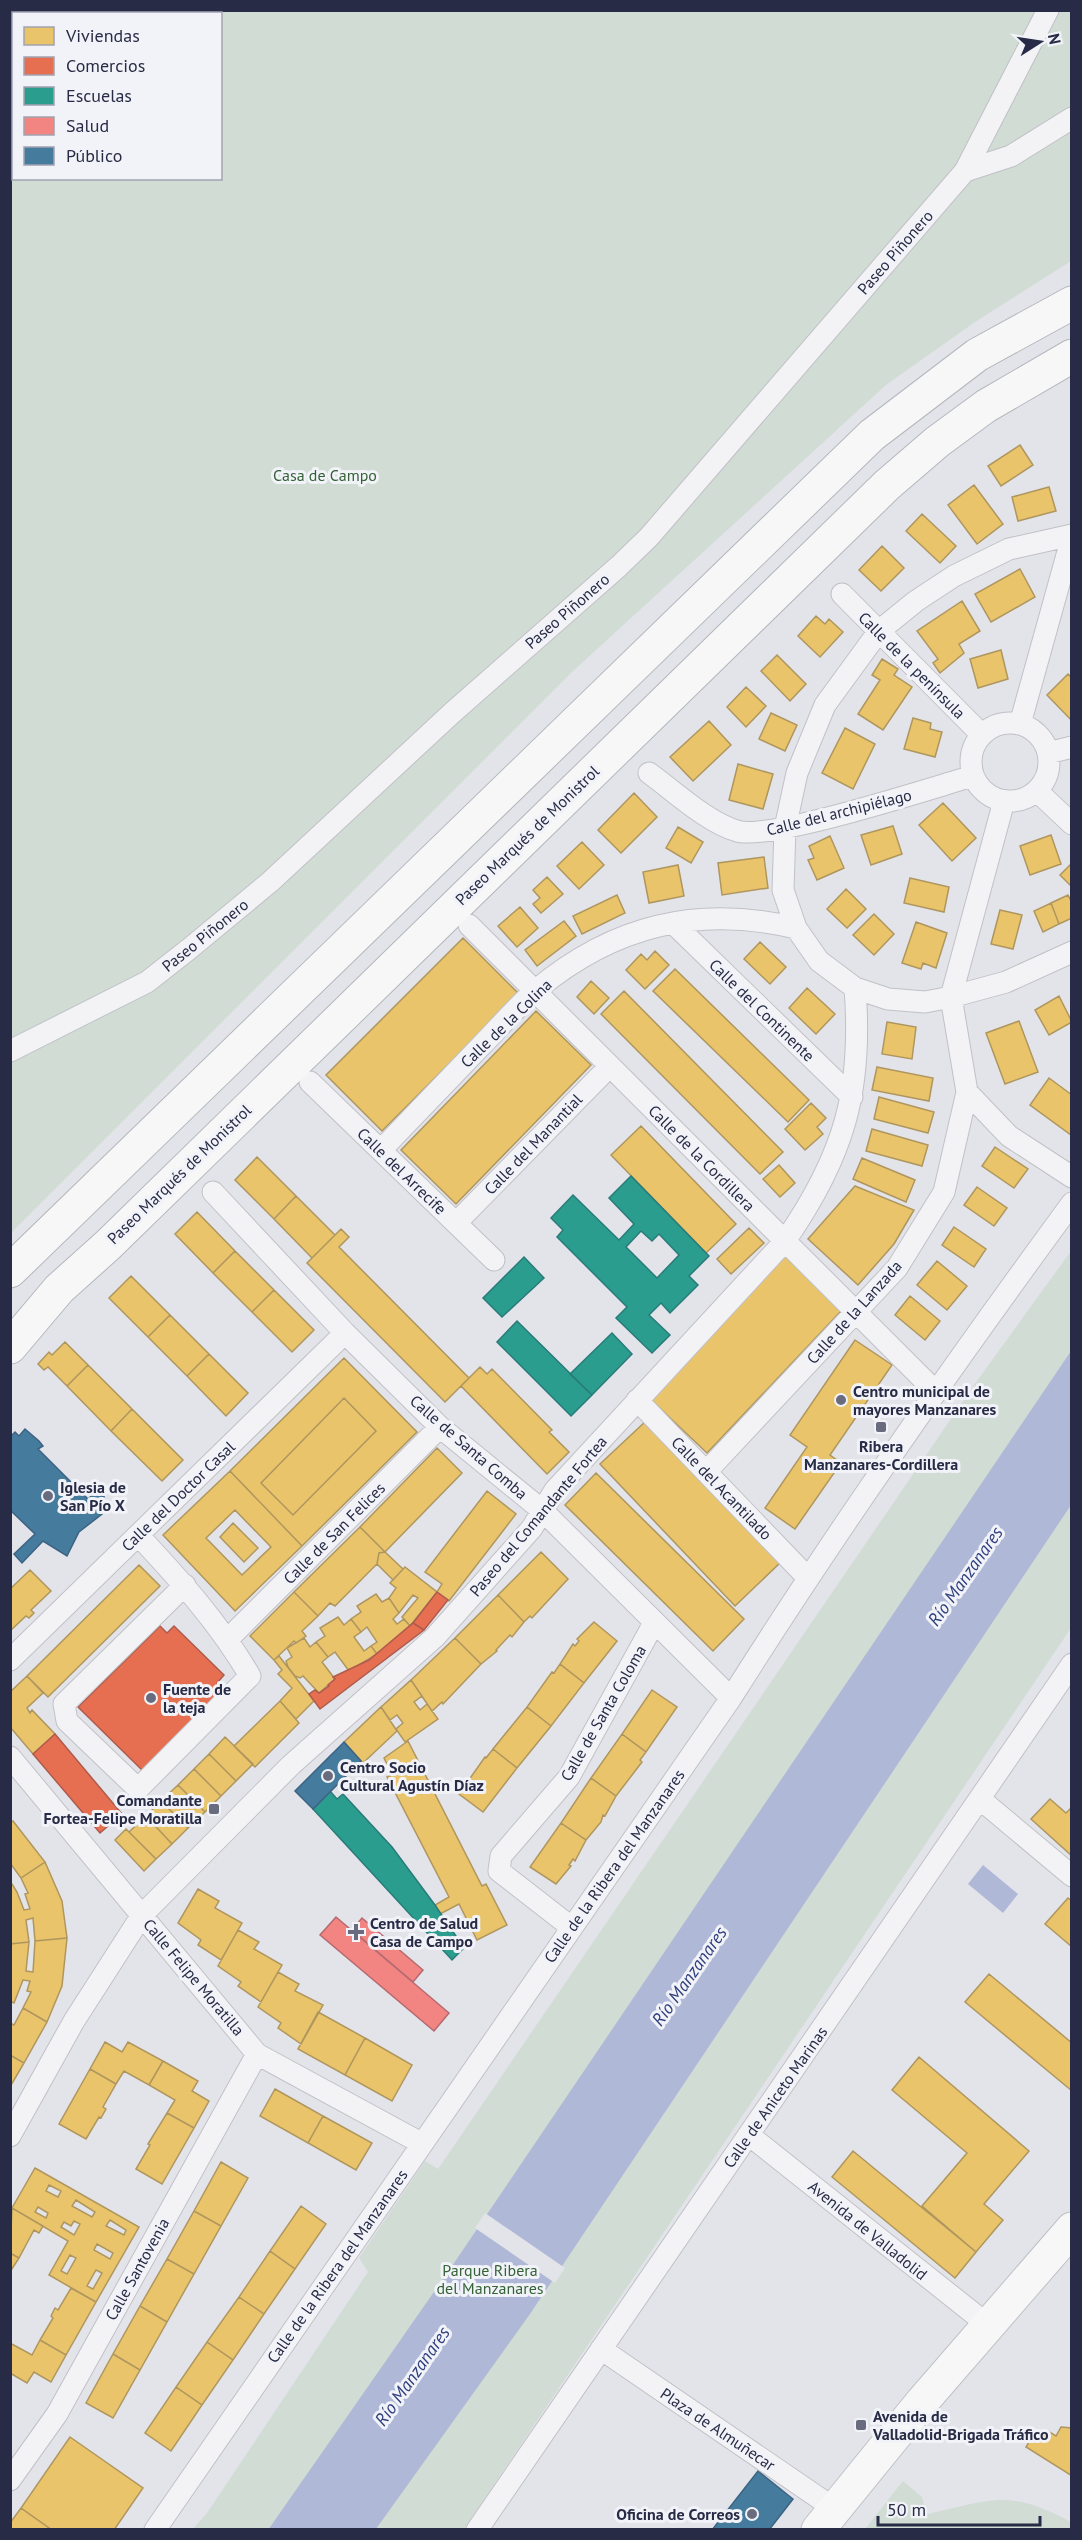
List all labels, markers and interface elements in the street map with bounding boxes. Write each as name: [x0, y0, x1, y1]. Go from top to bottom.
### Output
legend: [12, 12, 222, 180]
north arrow: [1010, 12, 1070, 72]
text: Viviendas: [65, 24, 140, 47]
text: N: [1044, 32, 1066, 46]
text: Comercios: [66, 54, 145, 77]
text: Escuelas: [66, 84, 132, 107]
text: Salud: [66, 114, 109, 137]
text: Público: [66, 144, 122, 167]
street label: Paseo Piñonero: [853, 206, 937, 298]
park label: Casa de Campo: [273, 465, 377, 485]
street label: Paseo Piñonero: [521, 569, 613, 653]
street label: Calle de la península: [854, 607, 970, 723]
street label: Paseo Marqués de Monistrol: [451, 761, 603, 909]
street label: Calle del archipiélago: [764, 784, 914, 840]
street label: Paseo Piñonero: [158, 894, 252, 976]
street label: Calle del Continente: [705, 955, 819, 1065]
street label: Calle de la Colina: [456, 974, 556, 1072]
street label: Calle del Manantial: [480, 1089, 586, 1199]
street label: Paseo Marqués de Monistrol: [103, 1100, 255, 1248]
street label: Calle de la Cordillera: [644, 1100, 760, 1216]
street label: Calle del Arrecife: [353, 1123, 451, 1219]
street label: Calle de la Lanzada: [802, 1256, 906, 1368]
place label: Centro municipal de mayores Manzanares: [853, 1381, 997, 1419]
street label: Calle de Santa Comba: [406, 1391, 532, 1503]
marker: Centro municipal de mayores Manzanares: [834, 1393, 848, 1407]
marker: Ribera Manzanares-Cordillera: [874, 1420, 888, 1434]
street label: Paseo del Comandante Fortea: [465, 1432, 611, 1600]
street label: Calle del Acantilado: [667, 1432, 777, 1544]
street label: Calle del Doctor Casal: [117, 1436, 239, 1555]
place label: Ribera Manzanares-Cordillera: [804, 1436, 958, 1474]
place label: Iglesia de San Pío X: [60, 1477, 126, 1515]
street label: Calle de San Felices: [279, 1478, 389, 1588]
marker: Iglesia de San Pío X: [41, 1489, 55, 1503]
water label: Río Manzanares: [922, 1521, 1008, 1630]
street label: Calle de Santa Coloma: [556, 1641, 650, 1785]
place label: Fuente de la teja: [163, 1679, 231, 1717]
marker: Fuente de la teja: [144, 1691, 158, 1705]
place label: Centro Socio Cultural Agustín Díaz: [340, 1757, 484, 1795]
street label: Calle de la Ribera del Manzanares: [539, 1765, 689, 1967]
marker: Centro Socio Cultural Agustín Díaz: [321, 1769, 335, 1783]
place label: Comandante Fortea-Felipe Moratilla: [44, 1790, 202, 1828]
marker: Comandante Fortea-Felipe Moratilla: [207, 1802, 221, 1816]
place label: Centro de Salud Casa de Campo: [370, 1913, 478, 1951]
street label: Calle Felipe Moratilla: [139, 1914, 249, 2040]
water label: Río Manzanares: [646, 1921, 732, 2030]
marker: Centro de Salud Casa de Campo: [347, 1923, 365, 1941]
street label: Calle de Aniceto Marinas: [719, 2022, 832, 2172]
street label: Calle de la Ribera del Manzanares: [262, 2165, 412, 2367]
street label: Avenida de Valladolid: [805, 2176, 931, 2284]
street label: Calle Santovenia: [101, 2214, 173, 2324]
park label: Parque Ribera del Manzanares: [436, 2260, 544, 2298]
water label: Río Manzanares: [369, 2321, 455, 2430]
street label: Plaza de Almuñecar: [657, 2383, 780, 2475]
place label: Avenida de Valladolid-Brigada Tráfico: [872, 2406, 1049, 2444]
marker: Avenida de Valladolid-Brigada Tráfico: [854, 2418, 868, 2432]
scale bar: [878, 2489, 1040, 2527]
text: 50 m: [887, 2498, 926, 2521]
place label: Oficina de Correos: [616, 2504, 740, 2524]
marker: Oficina de Correos: [745, 2507, 759, 2521]

